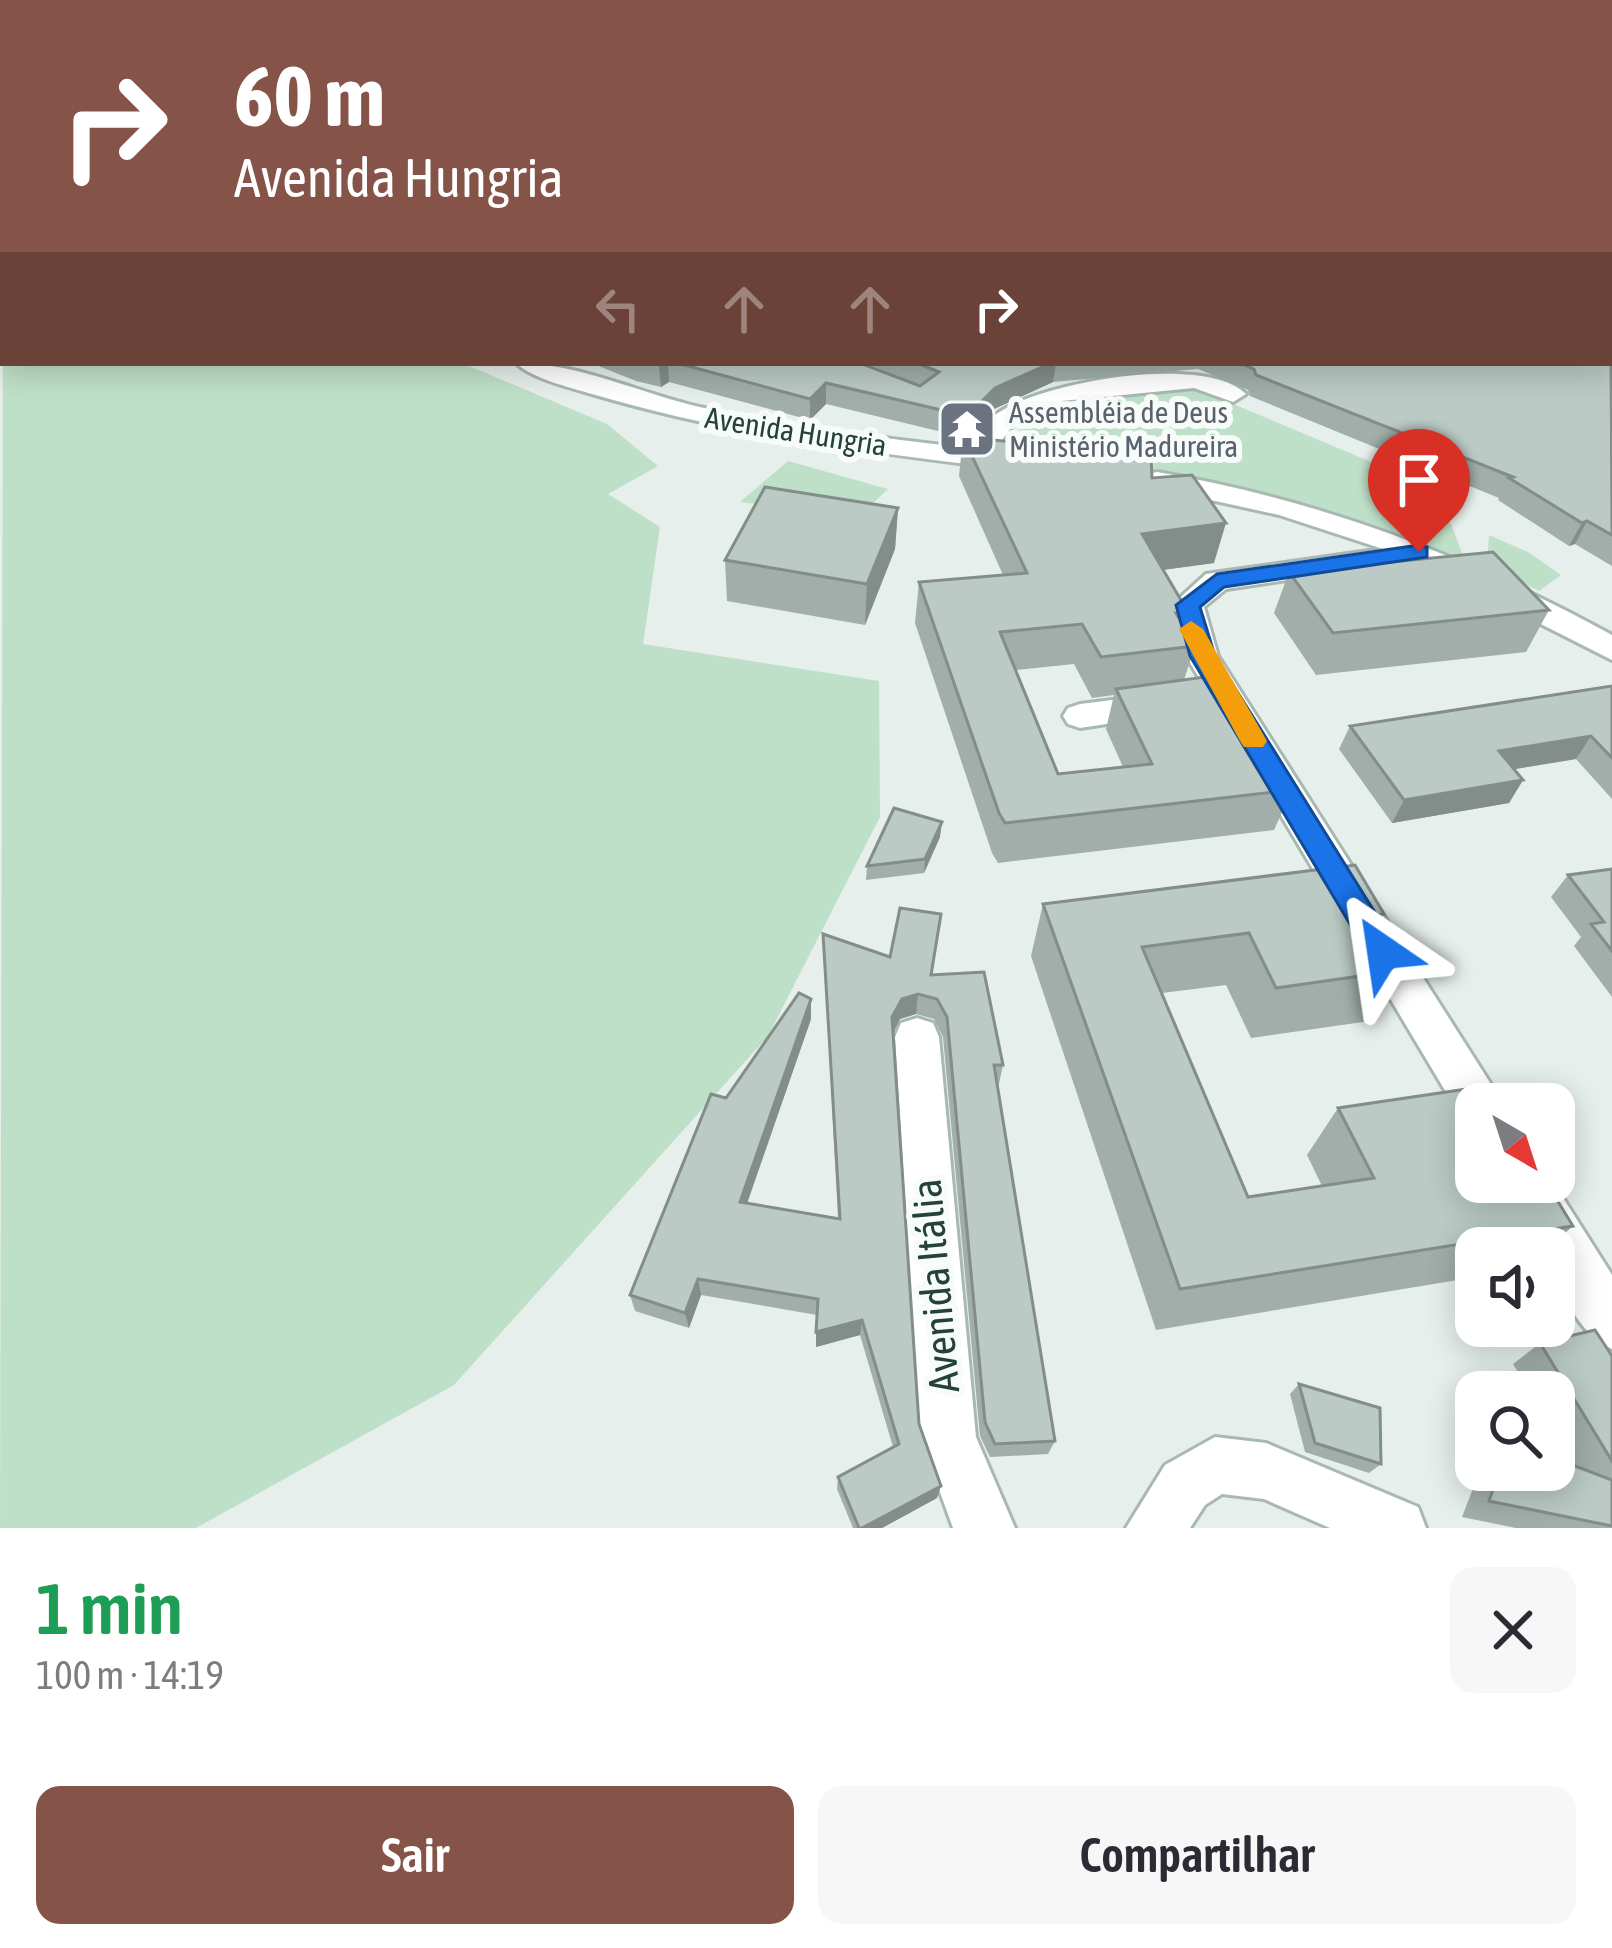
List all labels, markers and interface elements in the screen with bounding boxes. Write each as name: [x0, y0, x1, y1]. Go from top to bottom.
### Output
icon: right: [36, 48, 192, 204]
text: 60 m: [234, 48, 385, 144]
text: Avenida Hungria: [234, 147, 564, 208]
icon: left: [585, 276, 651, 342]
icon: ahead: [711, 276, 777, 342]
icon: ahead: [837, 276, 903, 342]
icon: right: [963, 276, 1029, 342]
place label: Assembléia de Deus Ministério Madureira: [1009, 395, 1238, 463]
temple icon: Assembléia de Deus Ministério Madureira: [936, 398, 998, 460]
street label: Avenida Hungria: [703, 400, 889, 462]
pin: [1368, 429, 1470, 552]
icon: arrive: [1386, 447, 1452, 513]
position arrow: [1320, 889, 1446, 1015]
north arrow: [1455, 1083, 1575, 1203]
map controls: [1455, 1083, 1575, 1491]
street label: Avenida Itália: [902, 1177, 968, 1395]
button: sound: [1455, 1227, 1575, 1347]
button: search: [1455, 1371, 1575, 1491]
text: 1 min: [36, 1567, 183, 1649]
button: close: [1450, 1567, 1576, 1693]
text: 100 m · 14:19: [36, 1653, 224, 1697]
button: Sair: [36, 1786, 794, 1924]
button: Compartilhar: [818, 1786, 1576, 1924]

